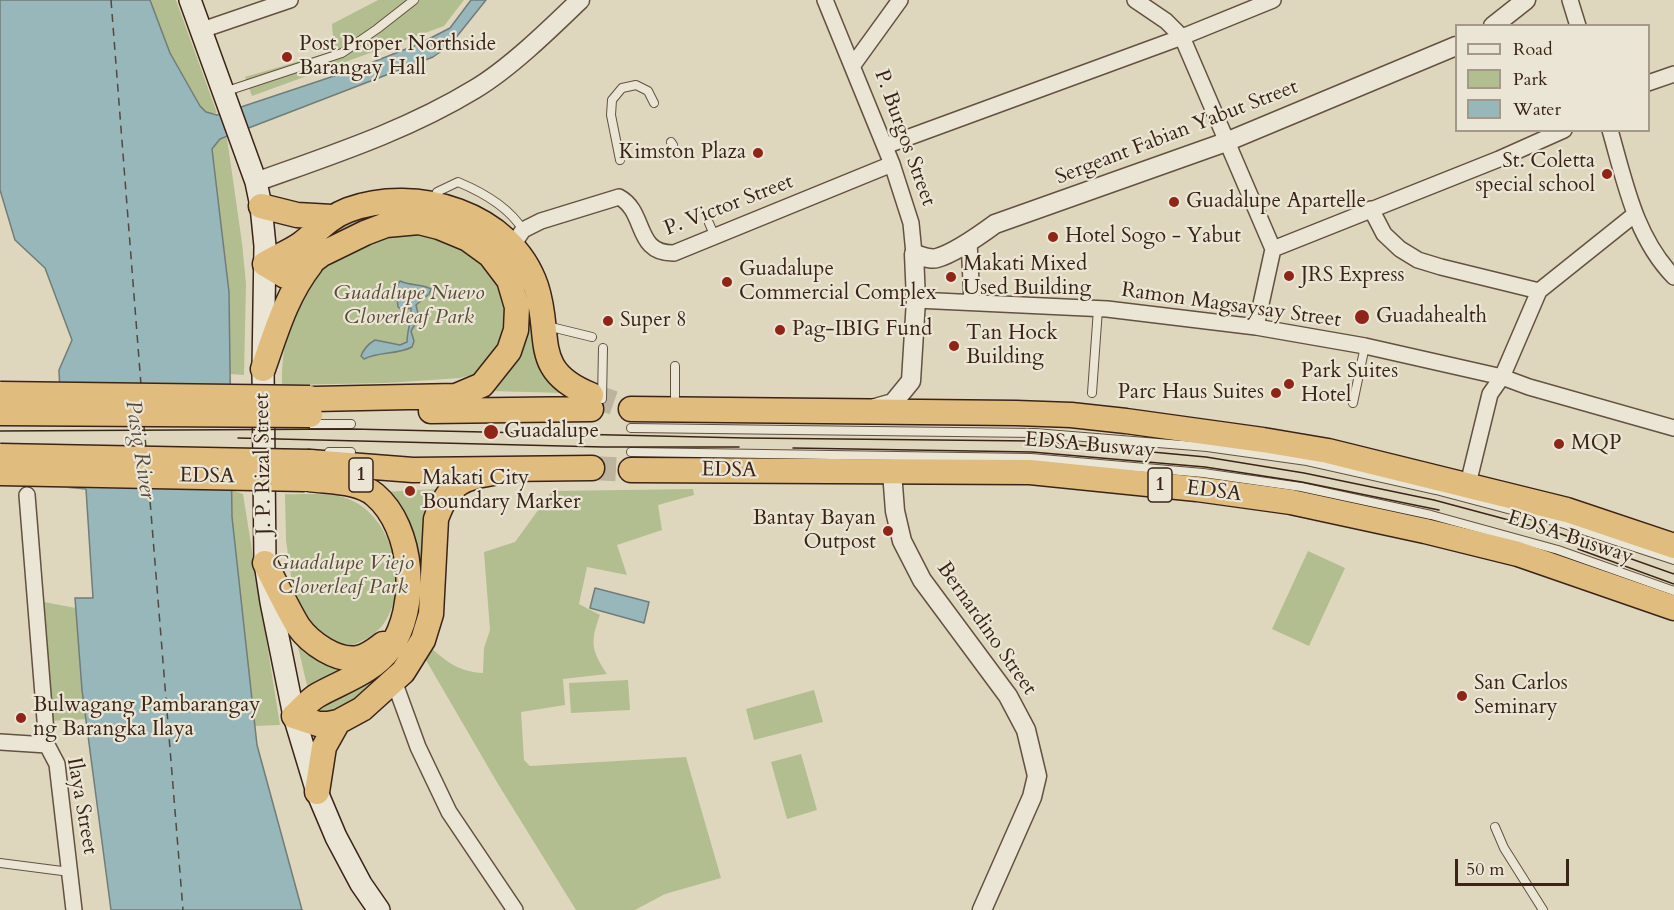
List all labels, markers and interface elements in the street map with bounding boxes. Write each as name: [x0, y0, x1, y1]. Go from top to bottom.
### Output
legend: [1455, 24, 1650, 132]
place label: Post Proper Northside Barangay Hall: [299, 32, 496, 82]
text: Road: [1513, 37, 1553, 62]
marker: Post Proper Northside Barangay Hall: [280, 50, 294, 64]
street label: P. Burgos Street: [868, 66, 940, 210]
text: Park: [1513, 67, 1548, 92]
street label: Sergeant Fabian Yabut Street: [1052, 75, 1302, 191]
text: Water: [1513, 97, 1561, 122]
place label: Kimston Plaza: [619, 140, 746, 166]
marker: Kimston Plaza: [751, 146, 765, 160]
place label: St. Coletta special school: [1476, 149, 1595, 199]
marker: St. Coletta special school: [1600, 167, 1614, 181]
street label: P. Victor Street: [661, 170, 797, 242]
place label: Guadalupe Apartelle: [1186, 189, 1366, 215]
marker: Guadalupe Apartelle: [1167, 195, 1181, 209]
place label: Hotel Sogo - Yabut: [1065, 224, 1241, 250]
marker: Hotel Sogo - Yabut: [1046, 230, 1060, 244]
place label: Makati Mixed Used Building: [963, 252, 1091, 302]
place label: Guadalupe Commercial Complex: [739, 257, 936, 307]
place label: JRS Express: [1301, 263, 1405, 289]
marker: JRS Express: [1282, 269, 1296, 283]
marker: Makati Mixed Used Building: [944, 270, 958, 284]
marker: Guadalupe Commercial Complex: [720, 275, 734, 289]
street label: Ramon Magsaysay Street: [1120, 278, 1342, 334]
park label: Guadalupe Nuevo Cloverleaf Park: [334, 281, 484, 331]
place label: Guadahealth: [1376, 304, 1487, 330]
place label: Super 8: [620, 308, 687, 334]
marker: Guadahealth: [1353, 308, 1371, 326]
marker: Super 8: [601, 314, 615, 328]
place label: Pag-IBIG Fund: [792, 317, 932, 343]
place label: Tan Hock Building: [966, 321, 1058, 371]
marker: Pag-IBIG Fund: [773, 323, 787, 337]
marker: Tan Hock Building: [947, 339, 961, 353]
place label: Park Suites Hotel: [1301, 359, 1398, 409]
marker: Park Suites Hotel: [1282, 377, 1296, 391]
place label: Parc Haus Suites: [1118, 380, 1264, 406]
marker: Parc Haus Suites: [1269, 386, 1283, 400]
street label: J. P. Rizal Street: [250, 393, 278, 535]
water label: Pasig River: [118, 399, 160, 501]
place label: Guadalupe: [504, 419, 599, 445]
marker: Guadalupe: [482, 423, 500, 441]
street label: EDSA Busway: [1024, 428, 1156, 464]
place label: MQP: [1571, 431, 1621, 457]
marker: MQP: [1552, 437, 1566, 451]
road number: 1: [349, 458, 373, 492]
street label: EDSA: [701, 458, 757, 484]
street label: EDSA: [179, 464, 235, 490]
place label: Makati City Boundary Marker: [422, 466, 581, 516]
road number: 1: [1148, 468, 1172, 502]
street label: EDSA: [1185, 476, 1243, 508]
marker: Makati City Boundary Marker: [403, 484, 417, 498]
place label: Bantay Bayan Outpost: [753, 506, 876, 556]
street label: EDSA Busway: [1504, 506, 1636, 570]
marker: Bantay Bayan Outpost: [881, 524, 895, 538]
park label: Guadalupe Viejo Cloverleaf Park: [272, 551, 414, 601]
street label: Bernardino Street: [931, 558, 1041, 700]
place label: San Carlos Seminary: [1474, 671, 1568, 721]
marker: San Carlos Seminary: [1455, 689, 1469, 703]
place label: Bulwagang Pambarangay ng Barangka Ilaya: [33, 693, 260, 743]
marker: Bulwagang Pambarangay ng Barangka Ilaya: [14, 711, 28, 725]
street label: Ilaya Street: [60, 756, 102, 856]
scale bar: [1458, 847, 1572, 885]
text: 50 m: [1466, 857, 1505, 882]

